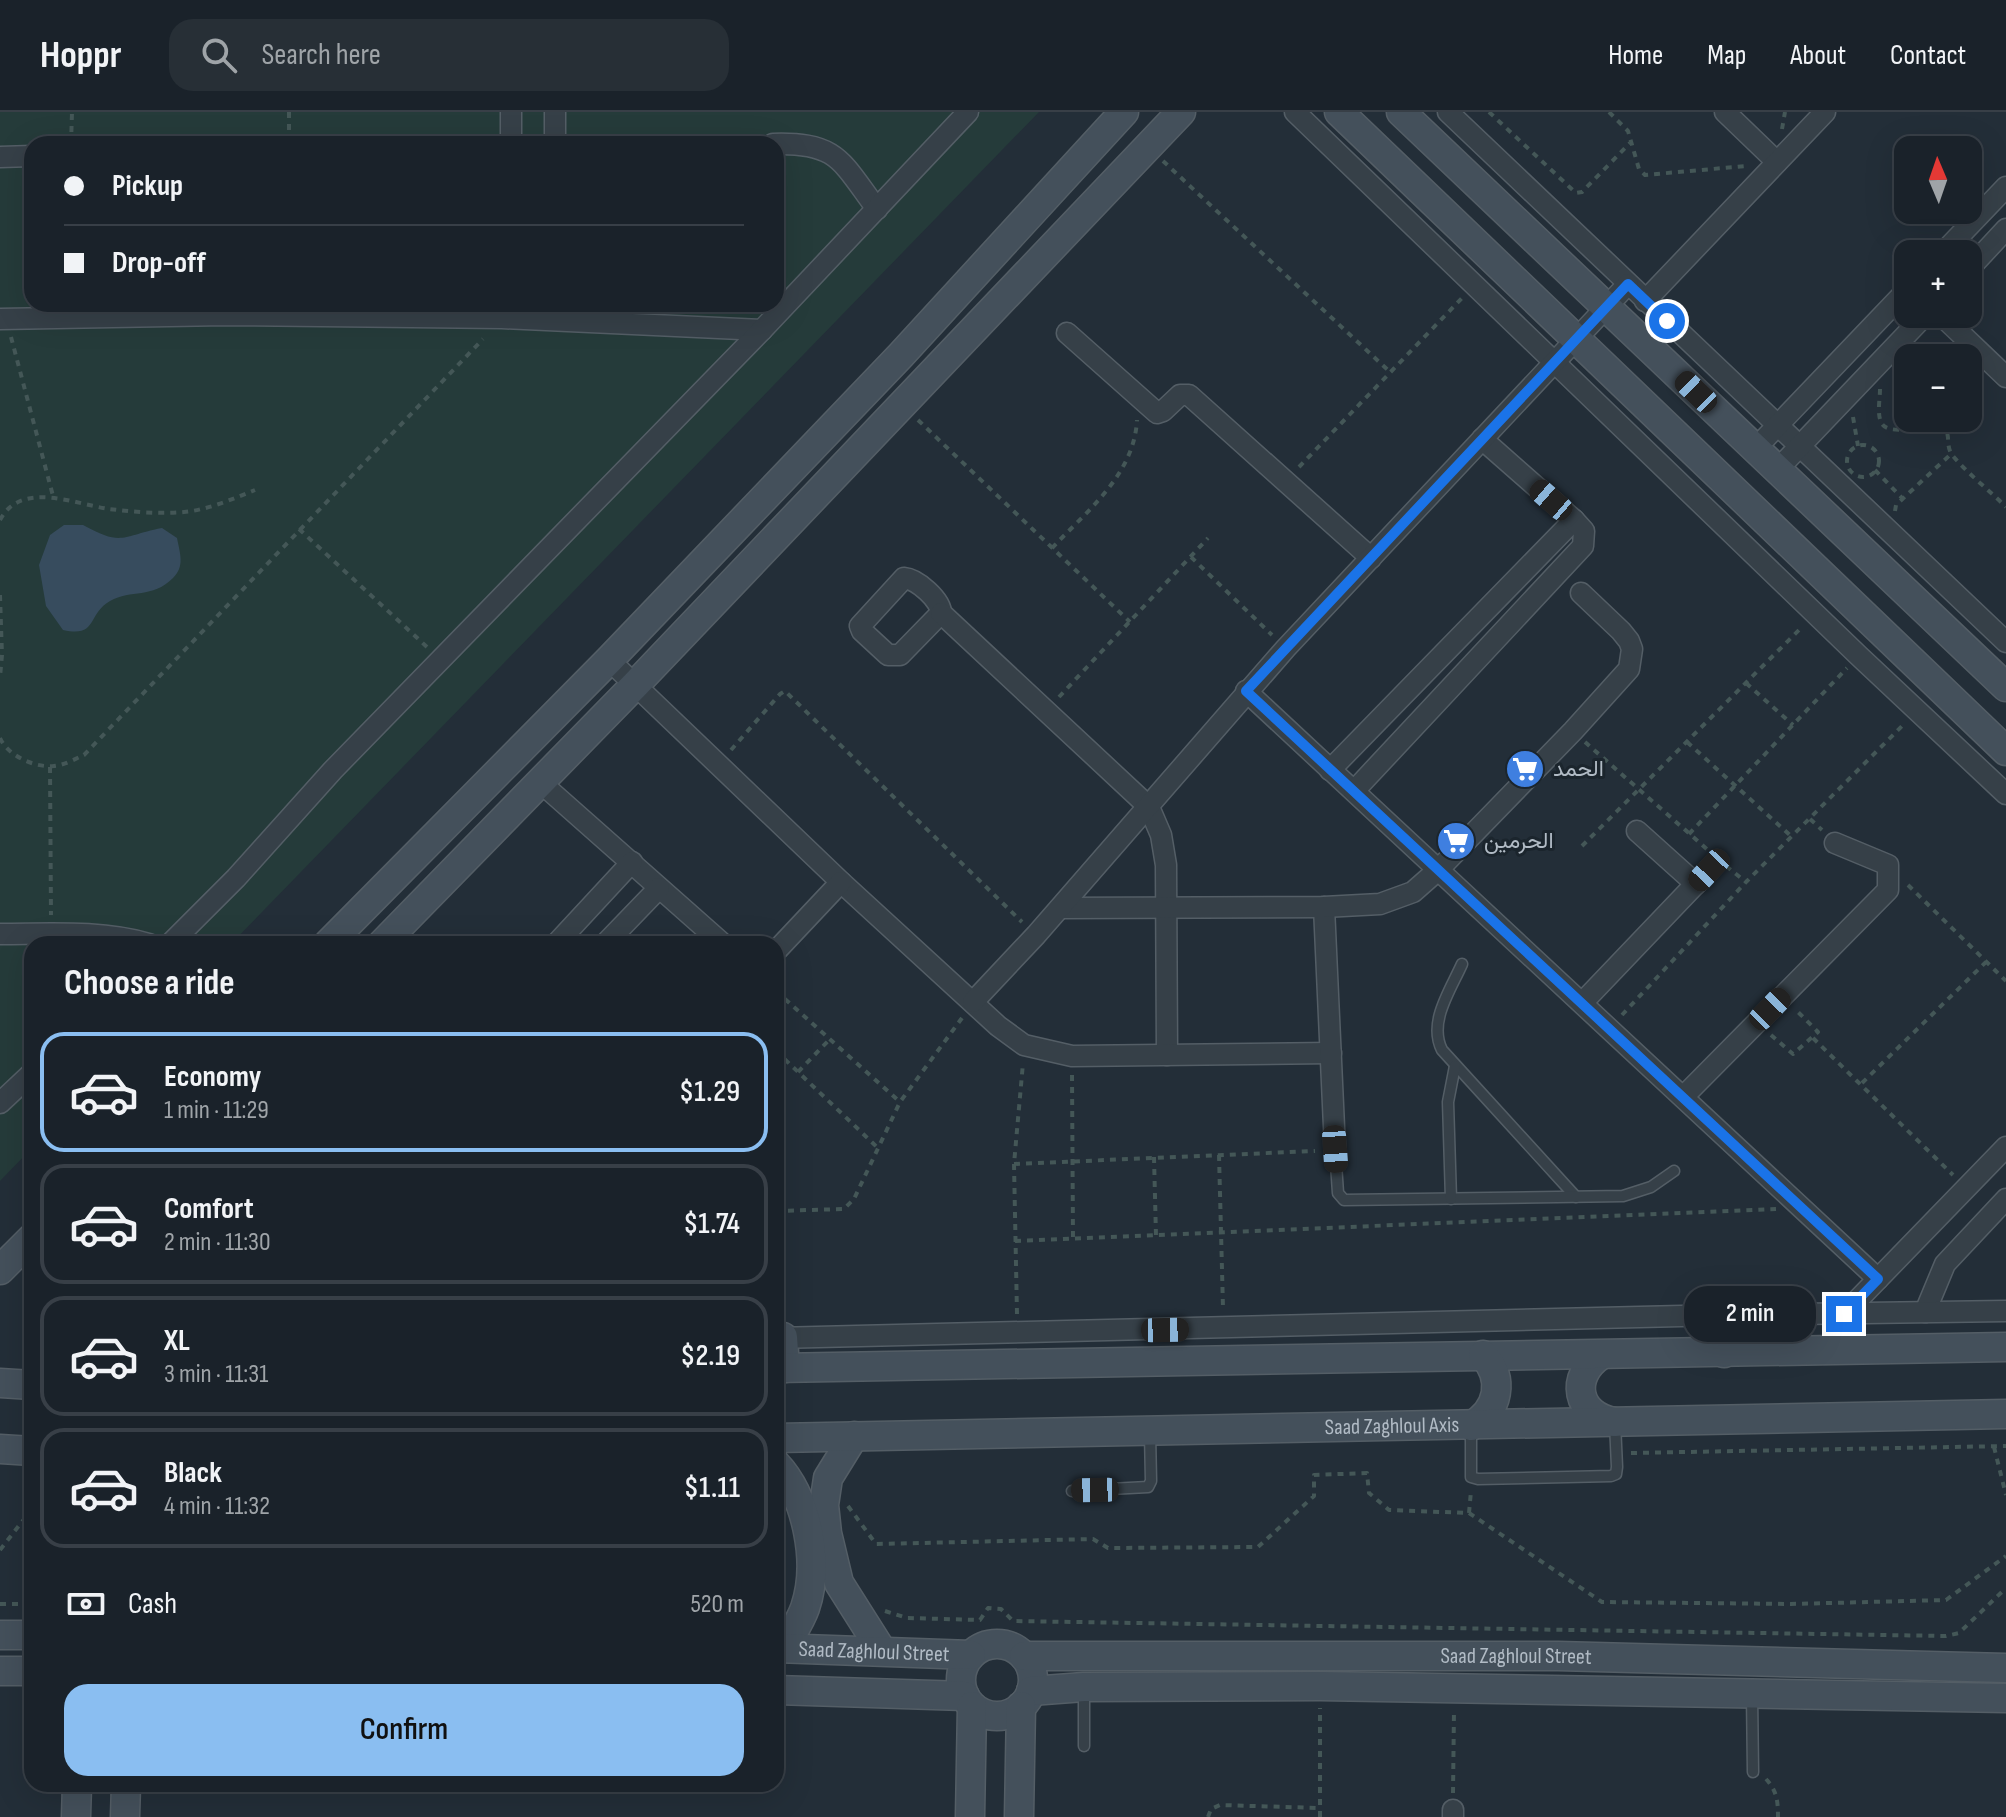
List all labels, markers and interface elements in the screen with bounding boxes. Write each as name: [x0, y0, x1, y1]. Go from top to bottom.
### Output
search box: [169, 19, 729, 91]
text: Hoppr: [40, 33, 121, 78]
icon: search: [197, 33, 241, 77]
text: Search here: [261, 37, 381, 73]
text: Home: [1608, 39, 1663, 72]
text: Map: [1707, 39, 1746, 72]
text: About: [1790, 39, 1846, 72]
text: Contact: [1890, 39, 1966, 72]
north arrow: [1894, 136, 1982, 224]
map controls: [1894, 136, 1982, 432]
text: Pickup: [112, 168, 183, 204]
button: +: [1894, 240, 1982, 328]
text: Drop-off: [112, 245, 206, 281]
route start: [1649, 303, 1685, 339]
button: −: [1894, 344, 1982, 432]
car: [1670, 367, 1722, 417]
car: [1525, 475, 1577, 525]
supermarket icon: الحمد: [1504, 748, 1546, 790]
place label: الحمد: [1553, 756, 1604, 783]
supermarket icon: الحرمين: [1435, 820, 1477, 862]
place label: الحرمين: [1484, 828, 1554, 855]
car: [1684, 844, 1734, 896]
text: Choose a ride: [64, 962, 235, 1005]
car: [1745, 983, 1795, 1035]
icon: car: [68, 1056, 140, 1128]
text: Economy: [164, 1059, 261, 1095]
text: $1.29: [679, 1074, 740, 1110]
text: 1 min · 11:29: [164, 1095, 269, 1126]
car: [1321, 1124, 1349, 1174]
icon: car: [68, 1188, 140, 1260]
text: Comfort: [164, 1191, 254, 1227]
text: $1.74: [683, 1206, 740, 1242]
text: 2 min · 11:30: [164, 1227, 271, 1258]
callout: 2 min: [1684, 1286, 1816, 1342]
route end: [1826, 1296, 1862, 1332]
text: 2 min: [1726, 1298, 1774, 1329]
car: [1141, 1318, 1189, 1342]
icon: car: [68, 1320, 140, 1392]
text: XL: [164, 1323, 190, 1359]
text: $2.19: [680, 1338, 740, 1374]
text: 3 min · 11:31: [164, 1359, 268, 1390]
street label: Saad Zaghloul Axis: [1324, 1411, 1460, 1441]
icon: car: [68, 1452, 140, 1524]
text: Black: [164, 1455, 222, 1491]
text: $1.11: [684, 1470, 740, 1506]
car: [1071, 1478, 1119, 1502]
text: 4 min · 11:32: [164, 1491, 270, 1522]
icon: cash: [64, 1582, 108, 1626]
text: Cash: [128, 1586, 177, 1622]
text: 520 m: [690, 1589, 744, 1620]
street label: Saad Zaghloul Street: [798, 1635, 950, 1668]
street label: Saad Zaghloul Street: [1440, 1643, 1592, 1670]
button: Confirm: [64, 1684, 744, 1776]

